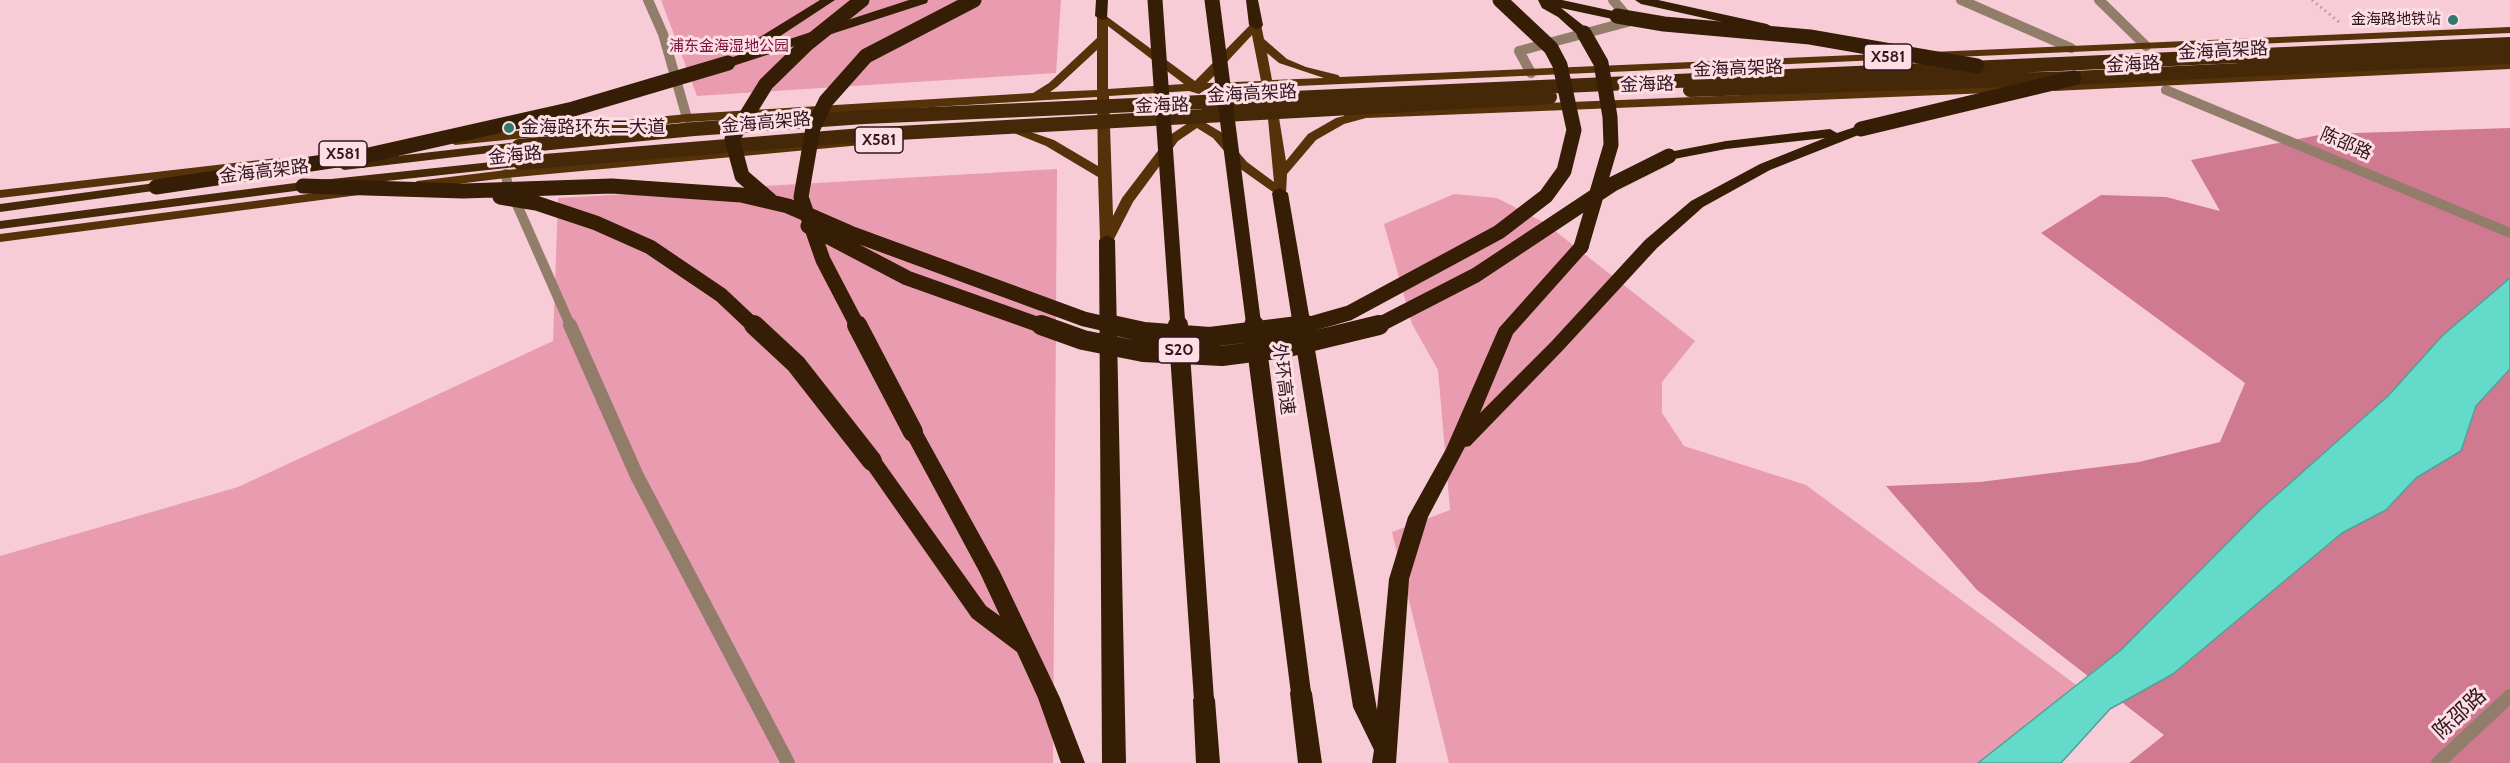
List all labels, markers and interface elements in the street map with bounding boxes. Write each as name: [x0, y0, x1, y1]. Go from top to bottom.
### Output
place label: 金海路地铁站: [2351, 11, 2441, 29]
marker: 金海路地铁站: [2446, 13, 2460, 27]
park label: 浦东金海湿地公园: [669, 38, 789, 56]
street label: 金海高架路: [2177, 38, 2269, 64]
road number: X581: [1864, 44, 1912, 70]
street label: 金海路: [2105, 53, 2161, 77]
street label: 金海高架路: [1693, 57, 1783, 81]
street label: 金海路: [1620, 73, 1674, 97]
street label: 金海高架路: [1206, 81, 1298, 107]
street label: 金海路: [1135, 94, 1189, 118]
street label: 金海高架路: [720, 108, 812, 138]
place label: 金海路环东二大道: [521, 117, 665, 139]
marker: 金海路环东二大道: [502, 121, 516, 135]
street label: 陈邵路: [2317, 124, 2375, 164]
road number: X581: [855, 127, 903, 153]
road number: X581: [319, 141, 367, 167]
street label: 金海路: [487, 142, 543, 170]
street label: 金海高架路: [218, 156, 310, 188]
road number: S20: [1158, 337, 1200, 363]
street label: 外环高速: [1268, 342, 1298, 416]
street label: 陈邵路: [2428, 683, 2492, 745]

